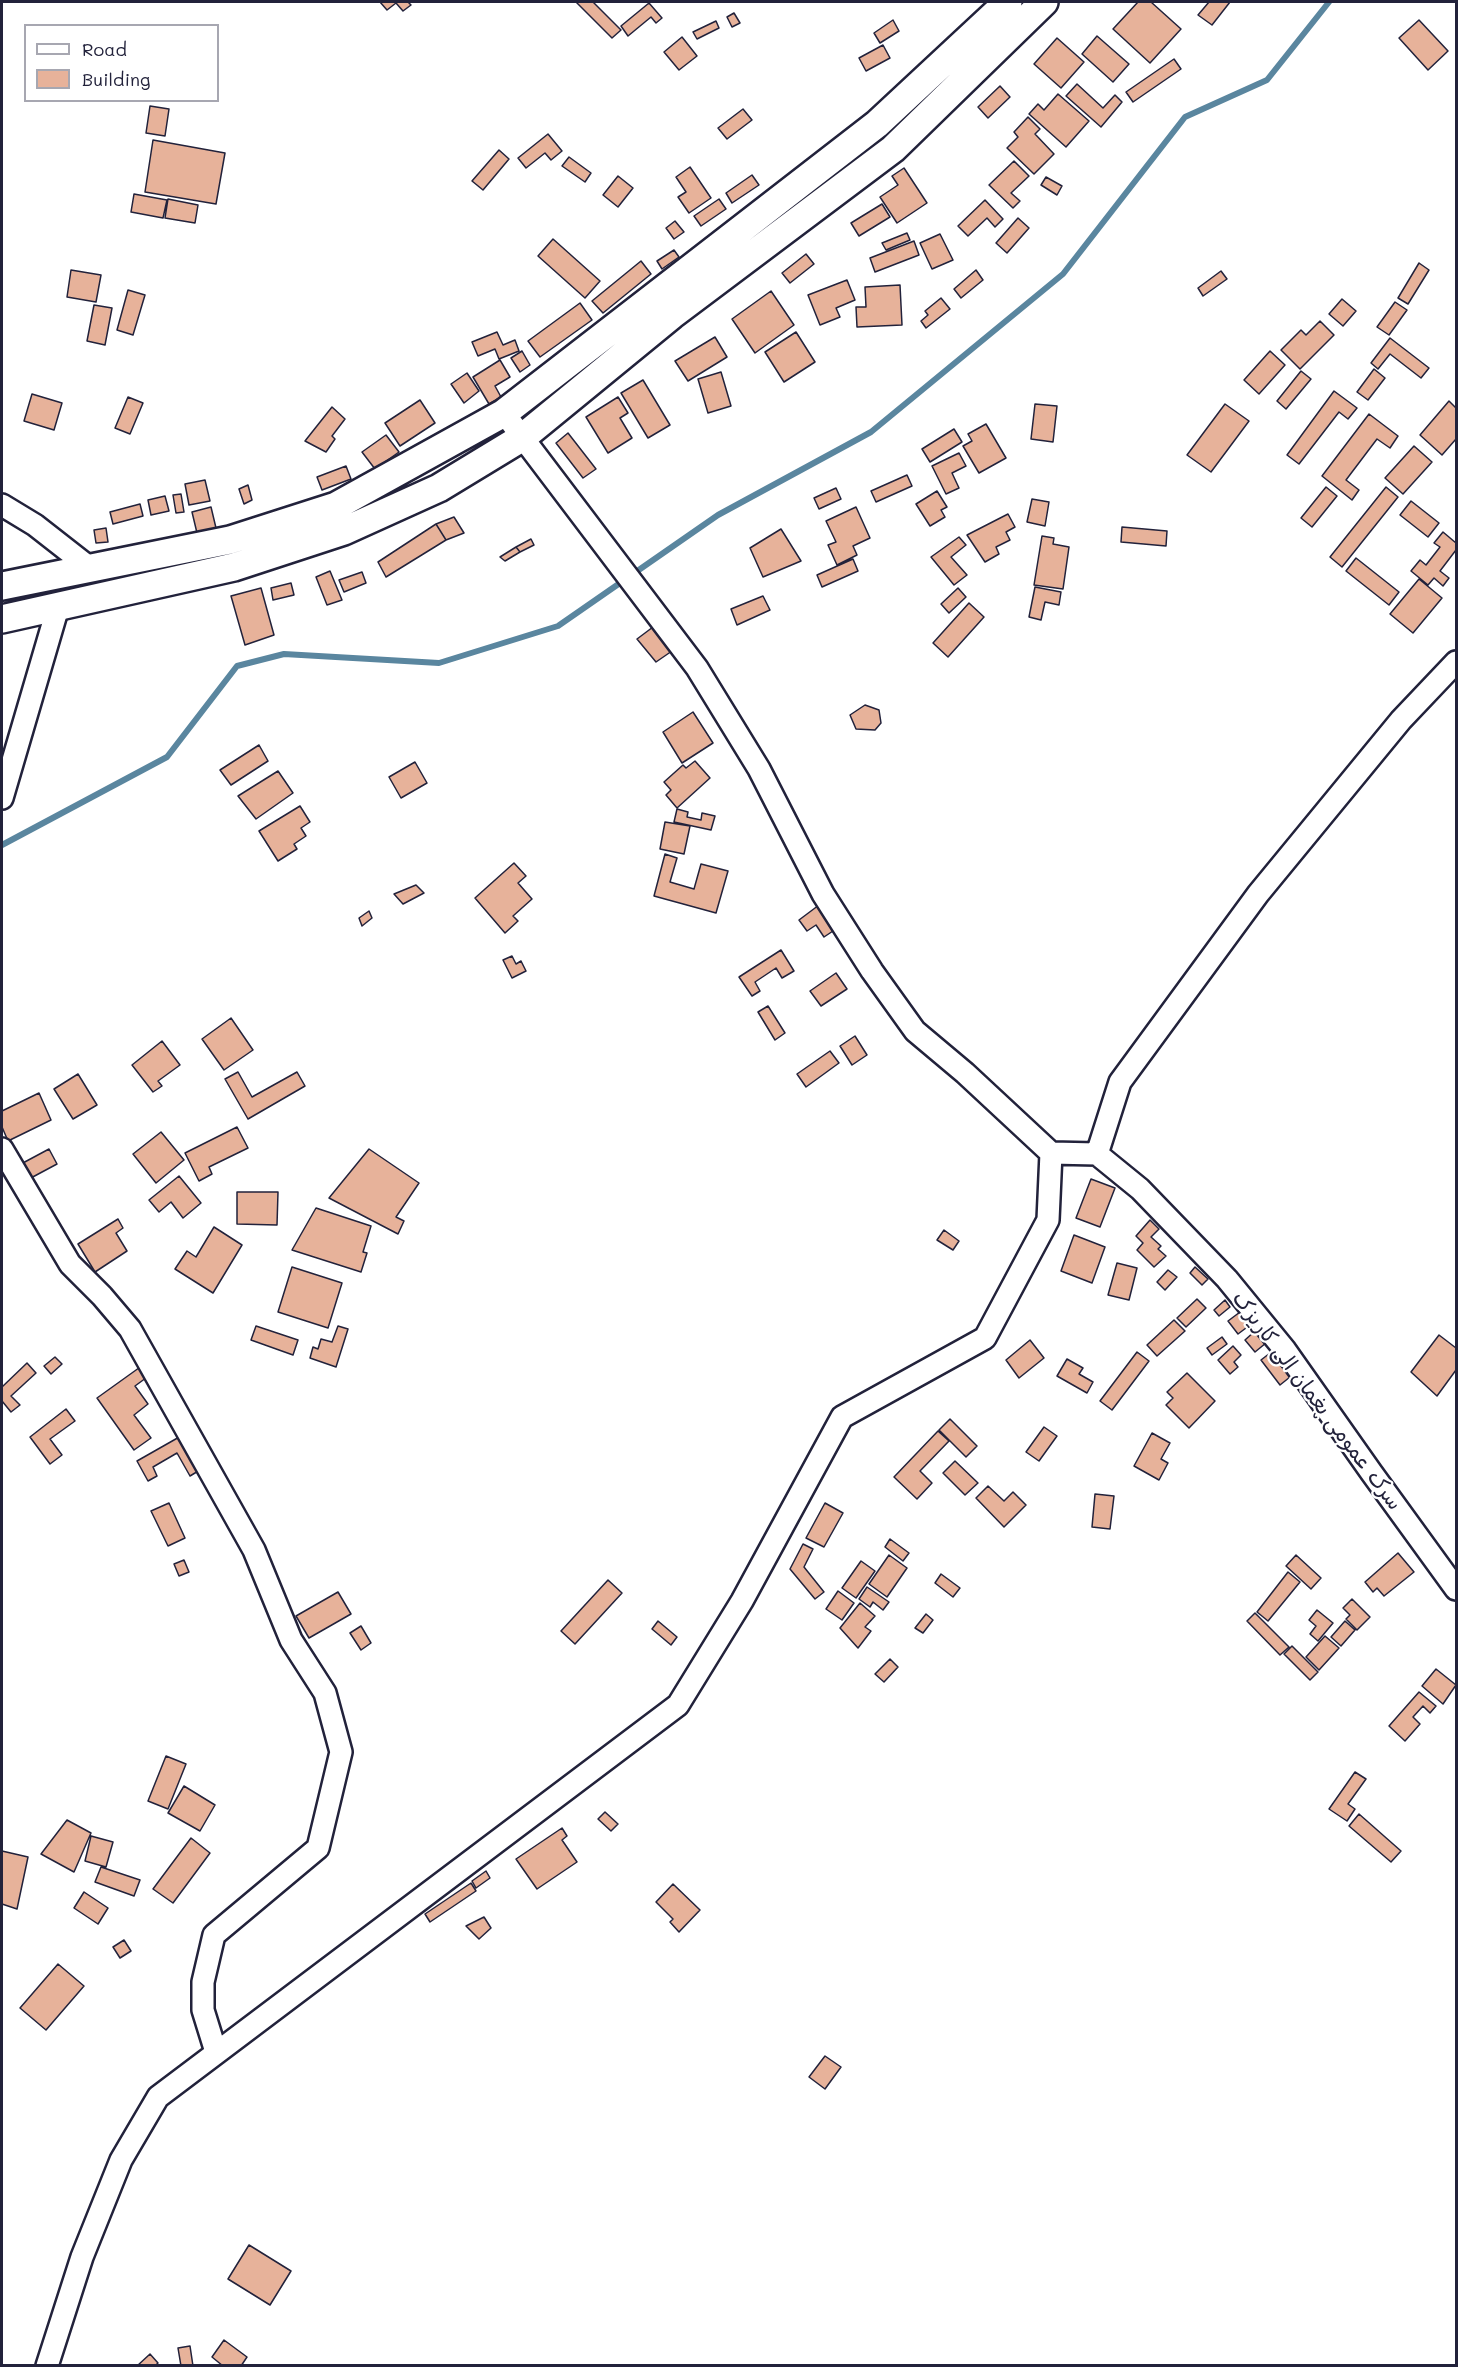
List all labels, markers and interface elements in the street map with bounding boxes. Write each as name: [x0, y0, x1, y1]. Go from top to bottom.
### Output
legend: [24, 24, 219, 102]
text: Road: [82, 37, 127, 61]
text: Building: [82, 67, 150, 91]
street label: سرک عمومی پغمان الی کاریزک: [1227, 1287, 1407, 1515]

